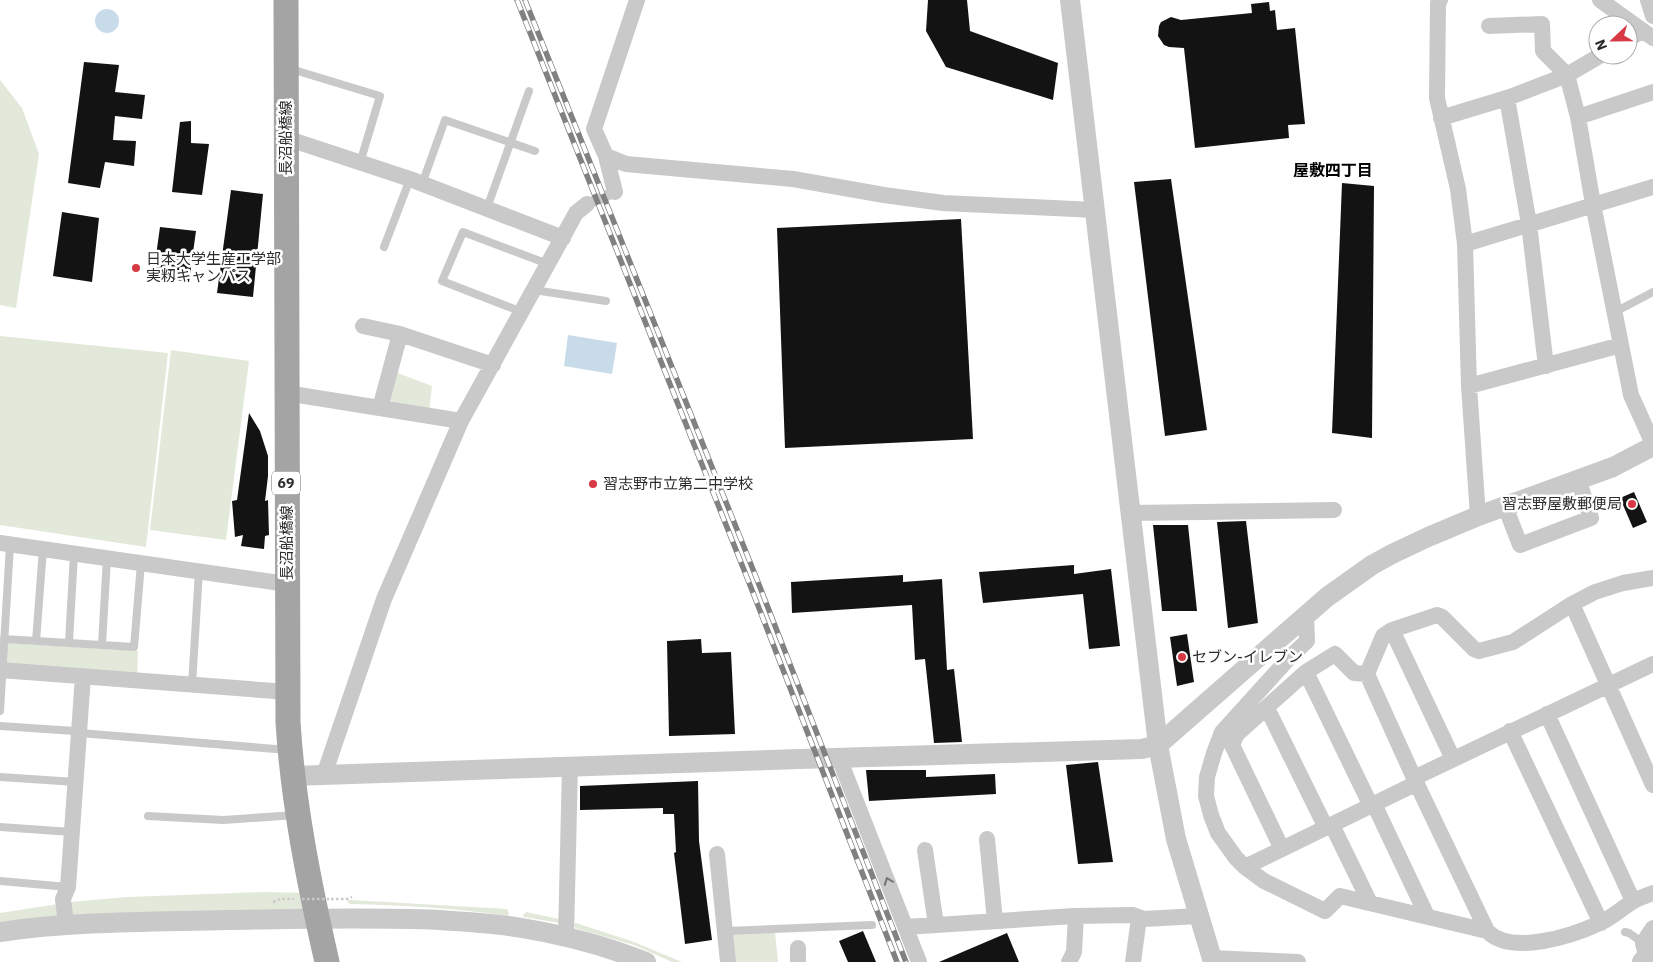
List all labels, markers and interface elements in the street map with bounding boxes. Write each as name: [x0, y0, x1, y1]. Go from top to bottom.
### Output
north arrow: [1588, 15, 1638, 65]
text: N: [1591, 37, 1611, 53]
street label: 長沼船橋線: [276, 100, 295, 176]
district label: 屋敷四丁目: [1293, 160, 1373, 180]
place label: 日本大学生産工学部 実籾キャンパス: [146, 249, 281, 285]
marker: 日本大学生産工学部 実籾キャンパス: [130, 262, 142, 274]
road number: 69: [272, 472, 300, 494]
place label: 習志野市立第二中学校: [603, 474, 753, 493]
marker: 習志野市立第二中学校: [587, 478, 599, 490]
place label: 習志野屋敷郵便局: [1502, 494, 1622, 513]
marker: 習志野屋敷郵便局: [1626, 498, 1638, 510]
street label: 長沼船橋線: [277, 505, 296, 581]
place label: セブン-イレブン: [1192, 647, 1303, 666]
marker: セブン-イレブン: [1176, 651, 1188, 663]
one-way arrow: [883, 878, 893, 886]

